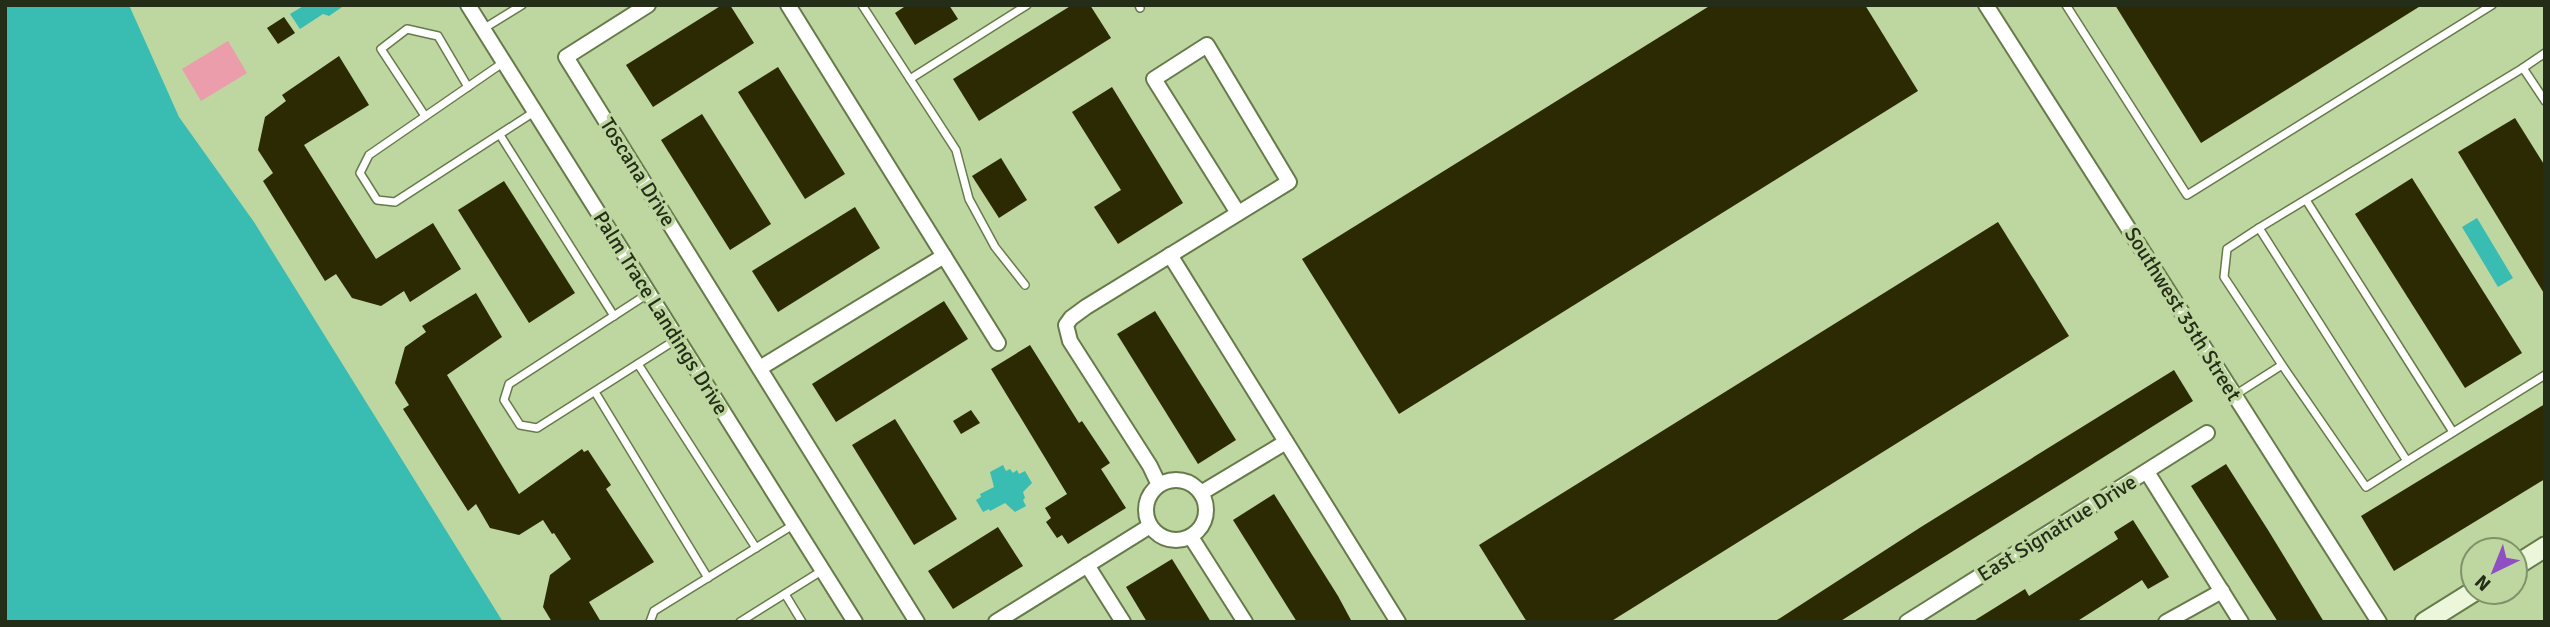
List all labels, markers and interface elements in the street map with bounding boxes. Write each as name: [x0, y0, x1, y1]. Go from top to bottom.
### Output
street label: Toscana Drive: [594, 113, 682, 231]
street label: Palm Trace Landings Drive: [588, 207, 734, 419]
street label: Southwest 35th Street: [2119, 222, 2247, 406]
street label: East Signatrue Drive: [1973, 469, 2141, 587]
north arrow: [2459, 536, 2529, 606]
text: N: [2470, 569, 2496, 596]

